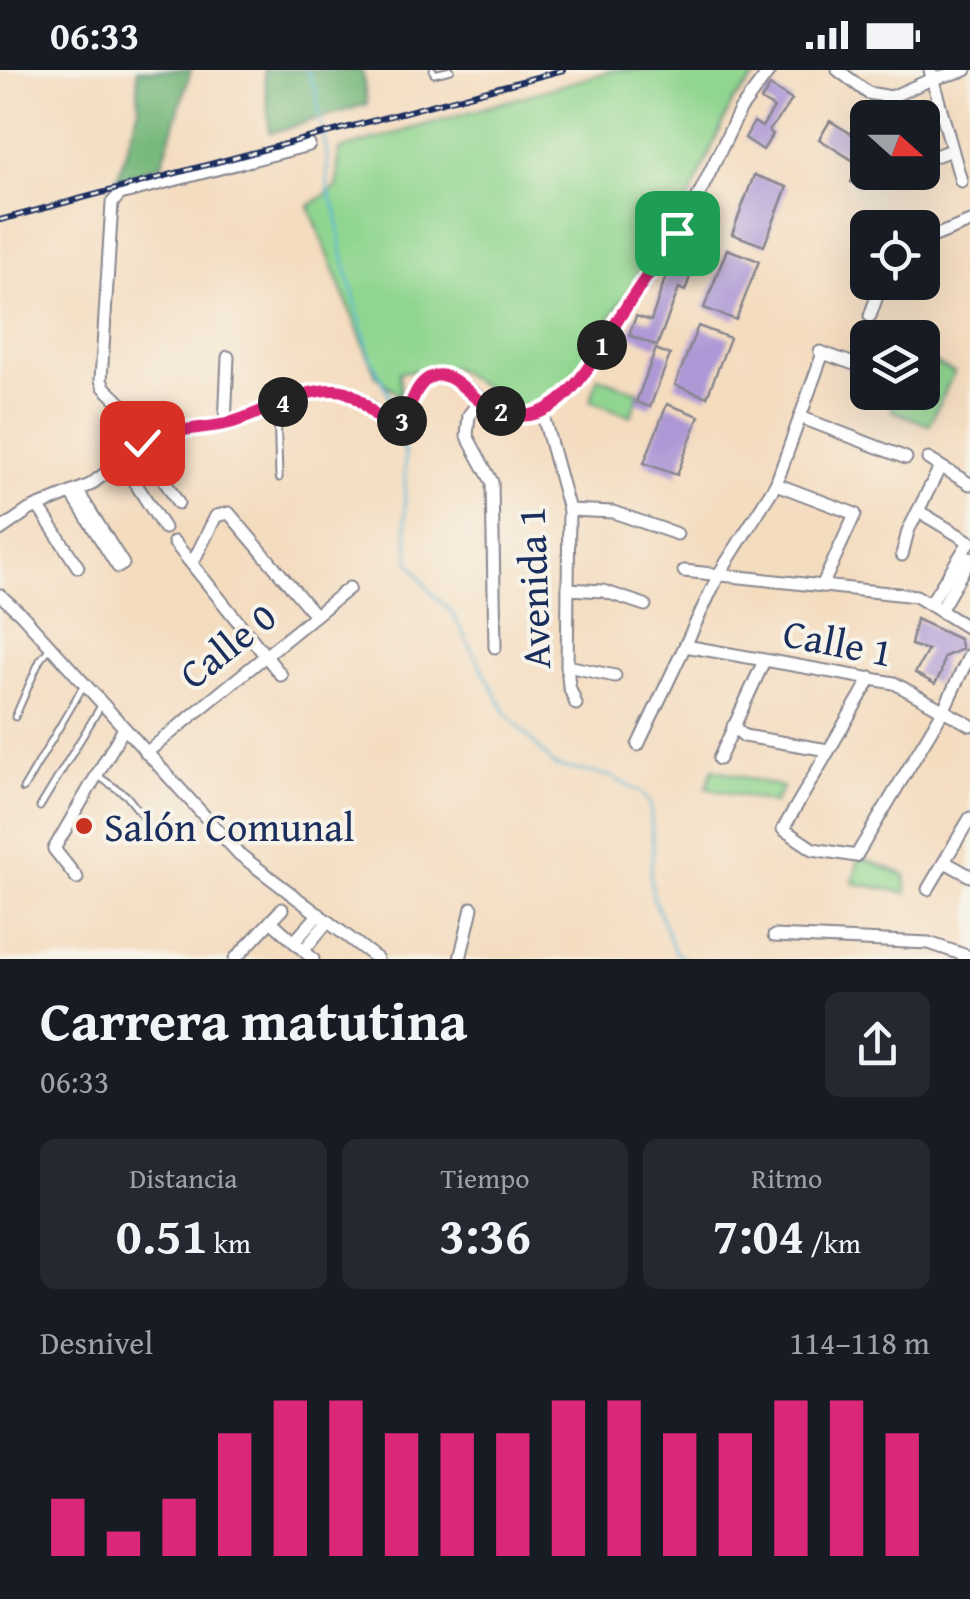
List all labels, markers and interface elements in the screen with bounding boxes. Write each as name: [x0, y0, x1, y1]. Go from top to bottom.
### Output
text: 06:33: [50, 7, 140, 63]
north arrow: [850, 100, 940, 190]
map controls: [850, 100, 940, 410]
pin: [635, 191, 720, 276]
icon: arrive: [650, 206, 705, 261]
button: locate: [850, 210, 940, 300]
pin: 1: [577, 320, 627, 370]
button: layers: [850, 320, 940, 410]
text: 1: [595, 324, 609, 365]
pin: 4: [258, 377, 308, 427]
text: 4: [276, 381, 290, 422]
pin: 2: [476, 386, 526, 436]
text: 2: [494, 390, 508, 431]
pin: 3: [377, 396, 427, 446]
text: 3: [395, 400, 409, 441]
pin: [100, 401, 185, 486]
icon: check: [115, 416, 170, 471]
street label: Avenida 1: [501, 506, 565, 670]
street label: Calle 0: [166, 587, 288, 703]
street label: Calle 1: [778, 603, 898, 681]
place label: Salón Comunal: [104, 797, 354, 856]
marker: Salón Comunal: [73, 815, 95, 837]
text: Carrera matutina: [40, 980, 467, 1060]
button: share: [825, 992, 930, 1097]
text: 06:33: [40, 1058, 109, 1105]
text: Distancia: [129, 1157, 238, 1198]
text: Tiempo: [441, 1157, 529, 1198]
text: Ritmo: [751, 1157, 822, 1198]
text: 0.51: [116, 1198, 208, 1271]
text: 3:36: [439, 1198, 531, 1271]
text: 7:04: [712, 1198, 804, 1271]
text: km: [208, 1222, 251, 1263]
text: /km: [804, 1222, 861, 1263]
text: Desnivel: [40, 1319, 153, 1366]
text: 114–118 m: [789, 1319, 930, 1366]

